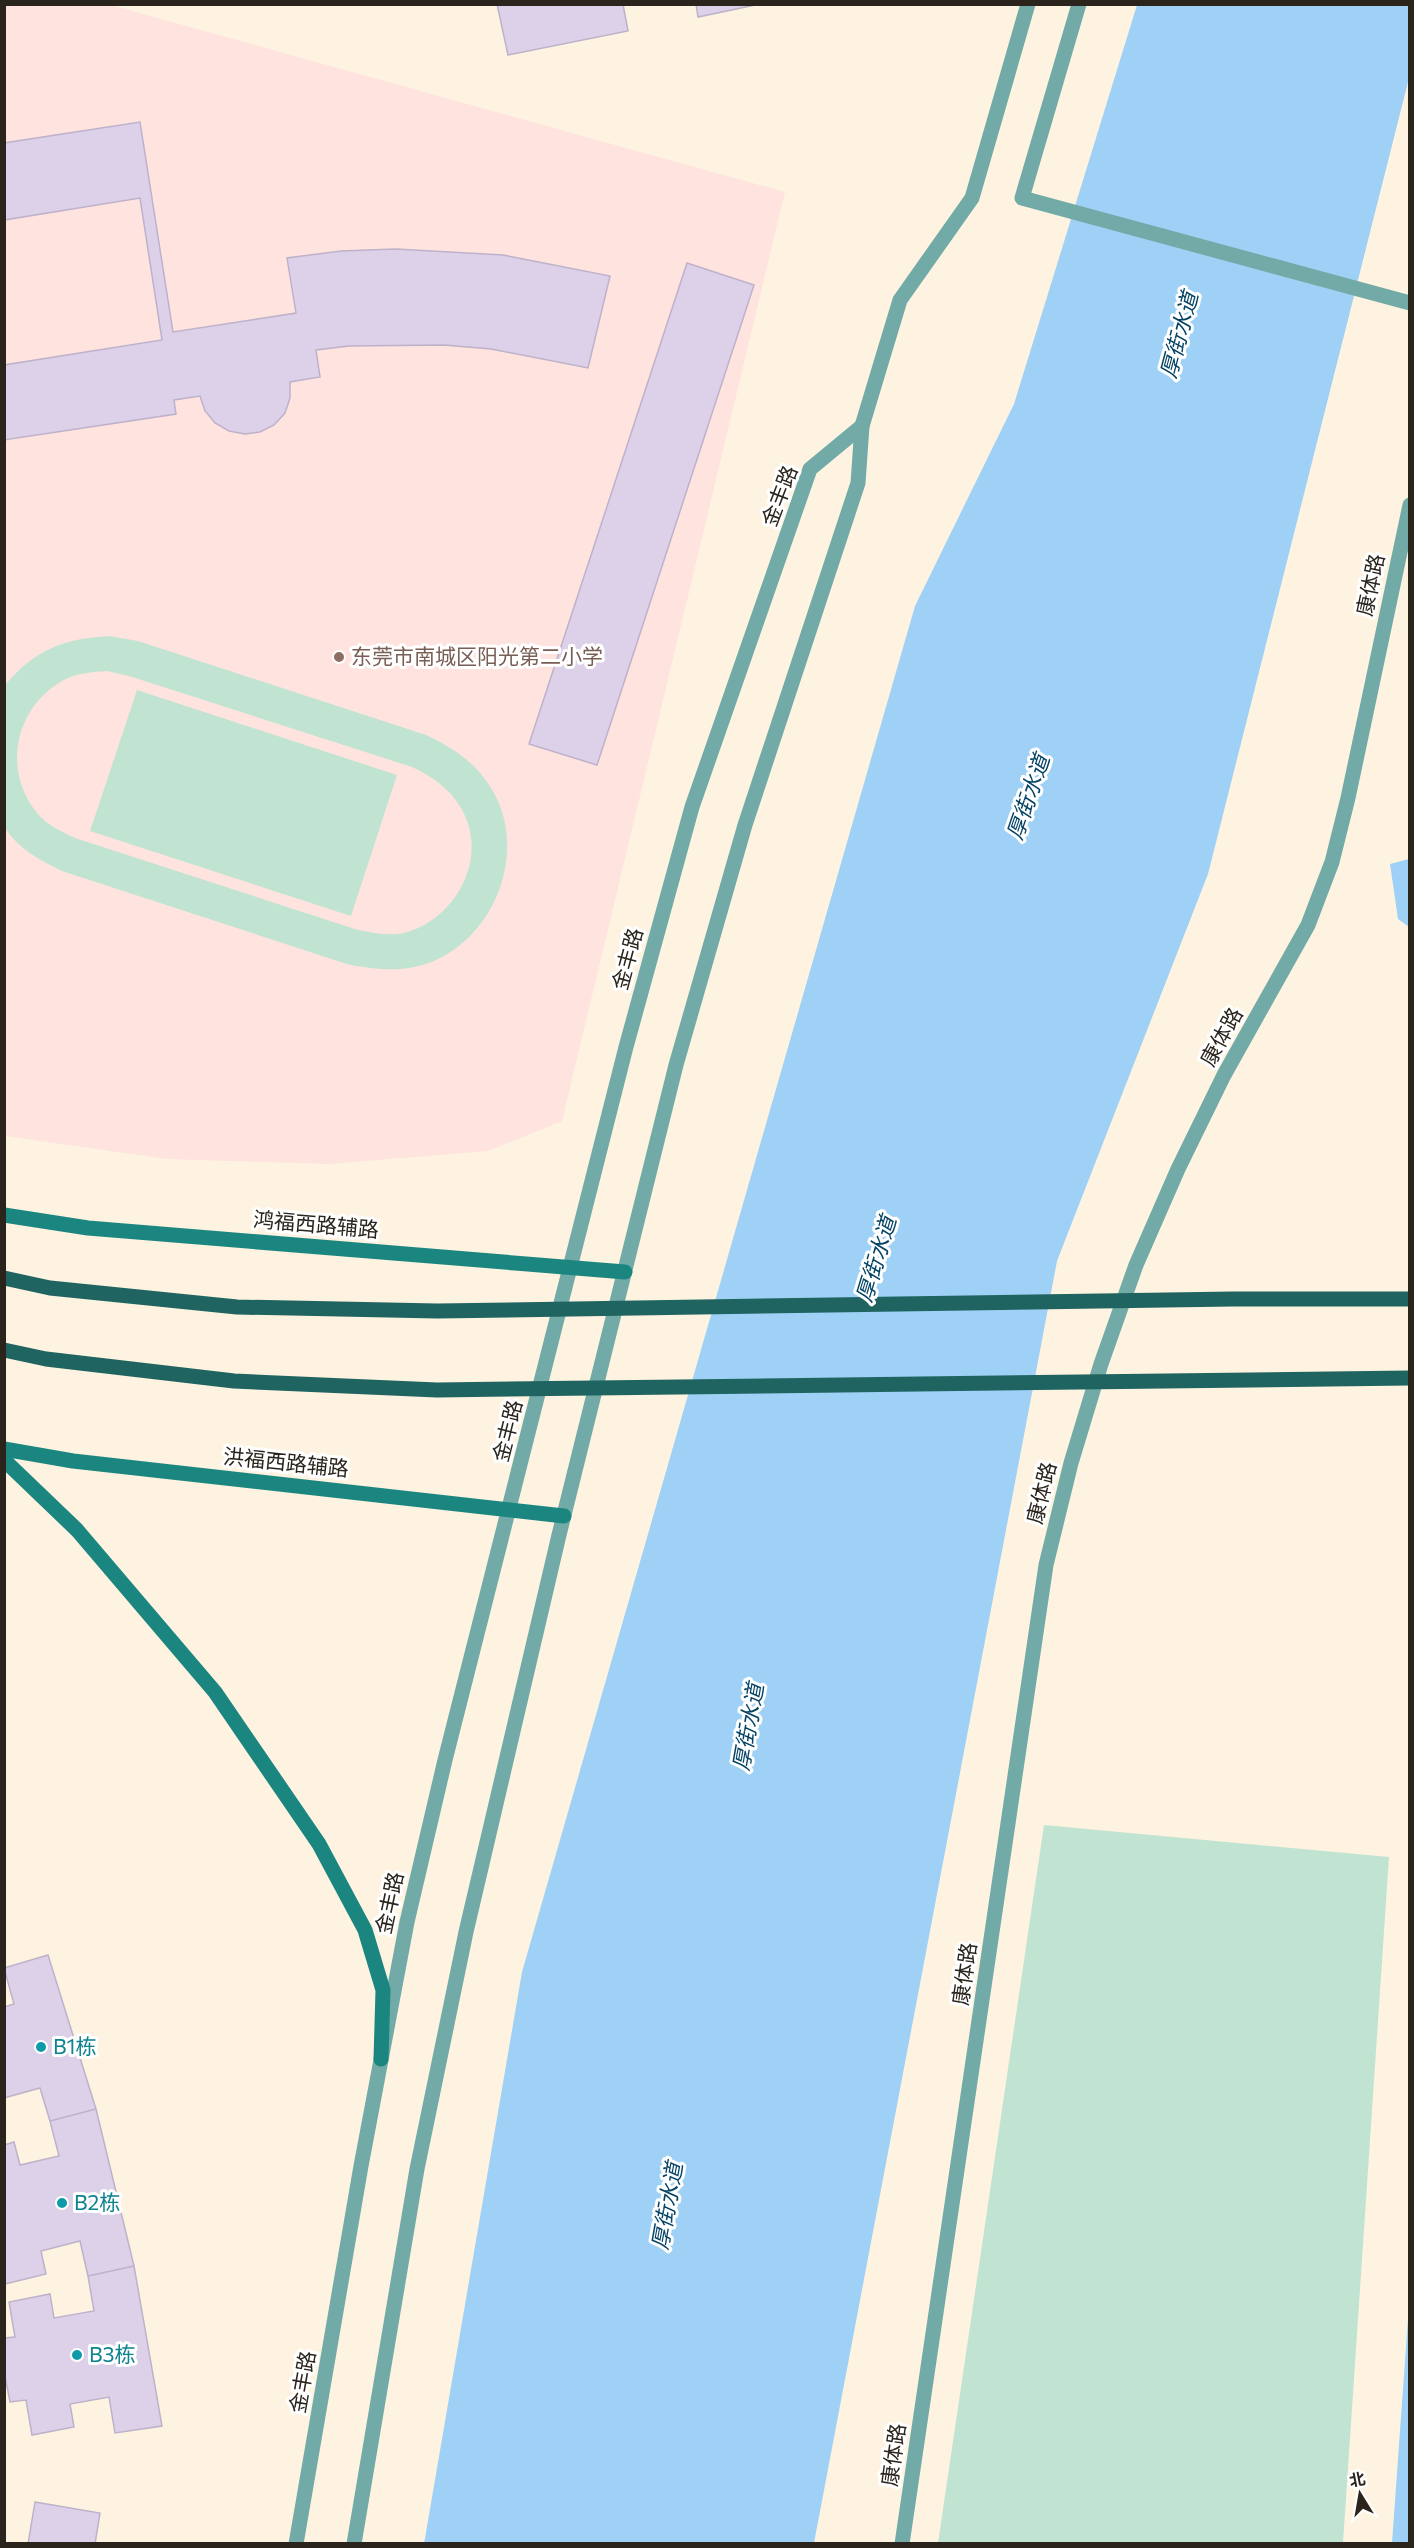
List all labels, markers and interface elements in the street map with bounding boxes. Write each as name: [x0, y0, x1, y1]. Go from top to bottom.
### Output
water label: 厚街水道: [1154, 286, 1204, 381]
street label: 金丰路: [756, 462, 802, 529]
street label: 康体路: [1351, 551, 1388, 618]
place label: 东莞市南城区阳光第二小学: [351, 643, 603, 668]
marker: 东莞市南城区阳光第二小学: [332, 650, 346, 664]
water label: 厚街水道: [1000, 748, 1056, 843]
street label: 金丰路: [606, 925, 647, 992]
street label: 康体路: [1194, 1003, 1247, 1070]
street label: 鸿福西路辅路: [252, 1206, 380, 1241]
water label: 厚街水道: [850, 1210, 902, 1305]
street label: 金丰路: [487, 1397, 526, 1464]
street label: 洪福西路辅路: [222, 1442, 350, 1481]
street label: 康体路: [1021, 1459, 1060, 1526]
water label: 厚街水道: [727, 1678, 769, 1773]
street label: 金丰路: [370, 1869, 407, 1936]
street label: 康体路: [947, 1941, 980, 2007]
place label: B1栋: [53, 2033, 97, 2058]
marker: B1栋: [34, 2040, 48, 2054]
water label: 厚街水道: [646, 2157, 688, 2252]
place label: B2栋: [74, 2189, 120, 2214]
marker: B2栋: [55, 2196, 69, 2210]
place label: B3栋: [89, 2341, 136, 2366]
marker: B3栋: [70, 2348, 84, 2362]
street label: 金丰路: [284, 2349, 319, 2415]
street label: 康体路: [876, 2422, 909, 2488]
north arrow: [1330, 2464, 1390, 2524]
text: 北: [1347, 2468, 1367, 2490]

